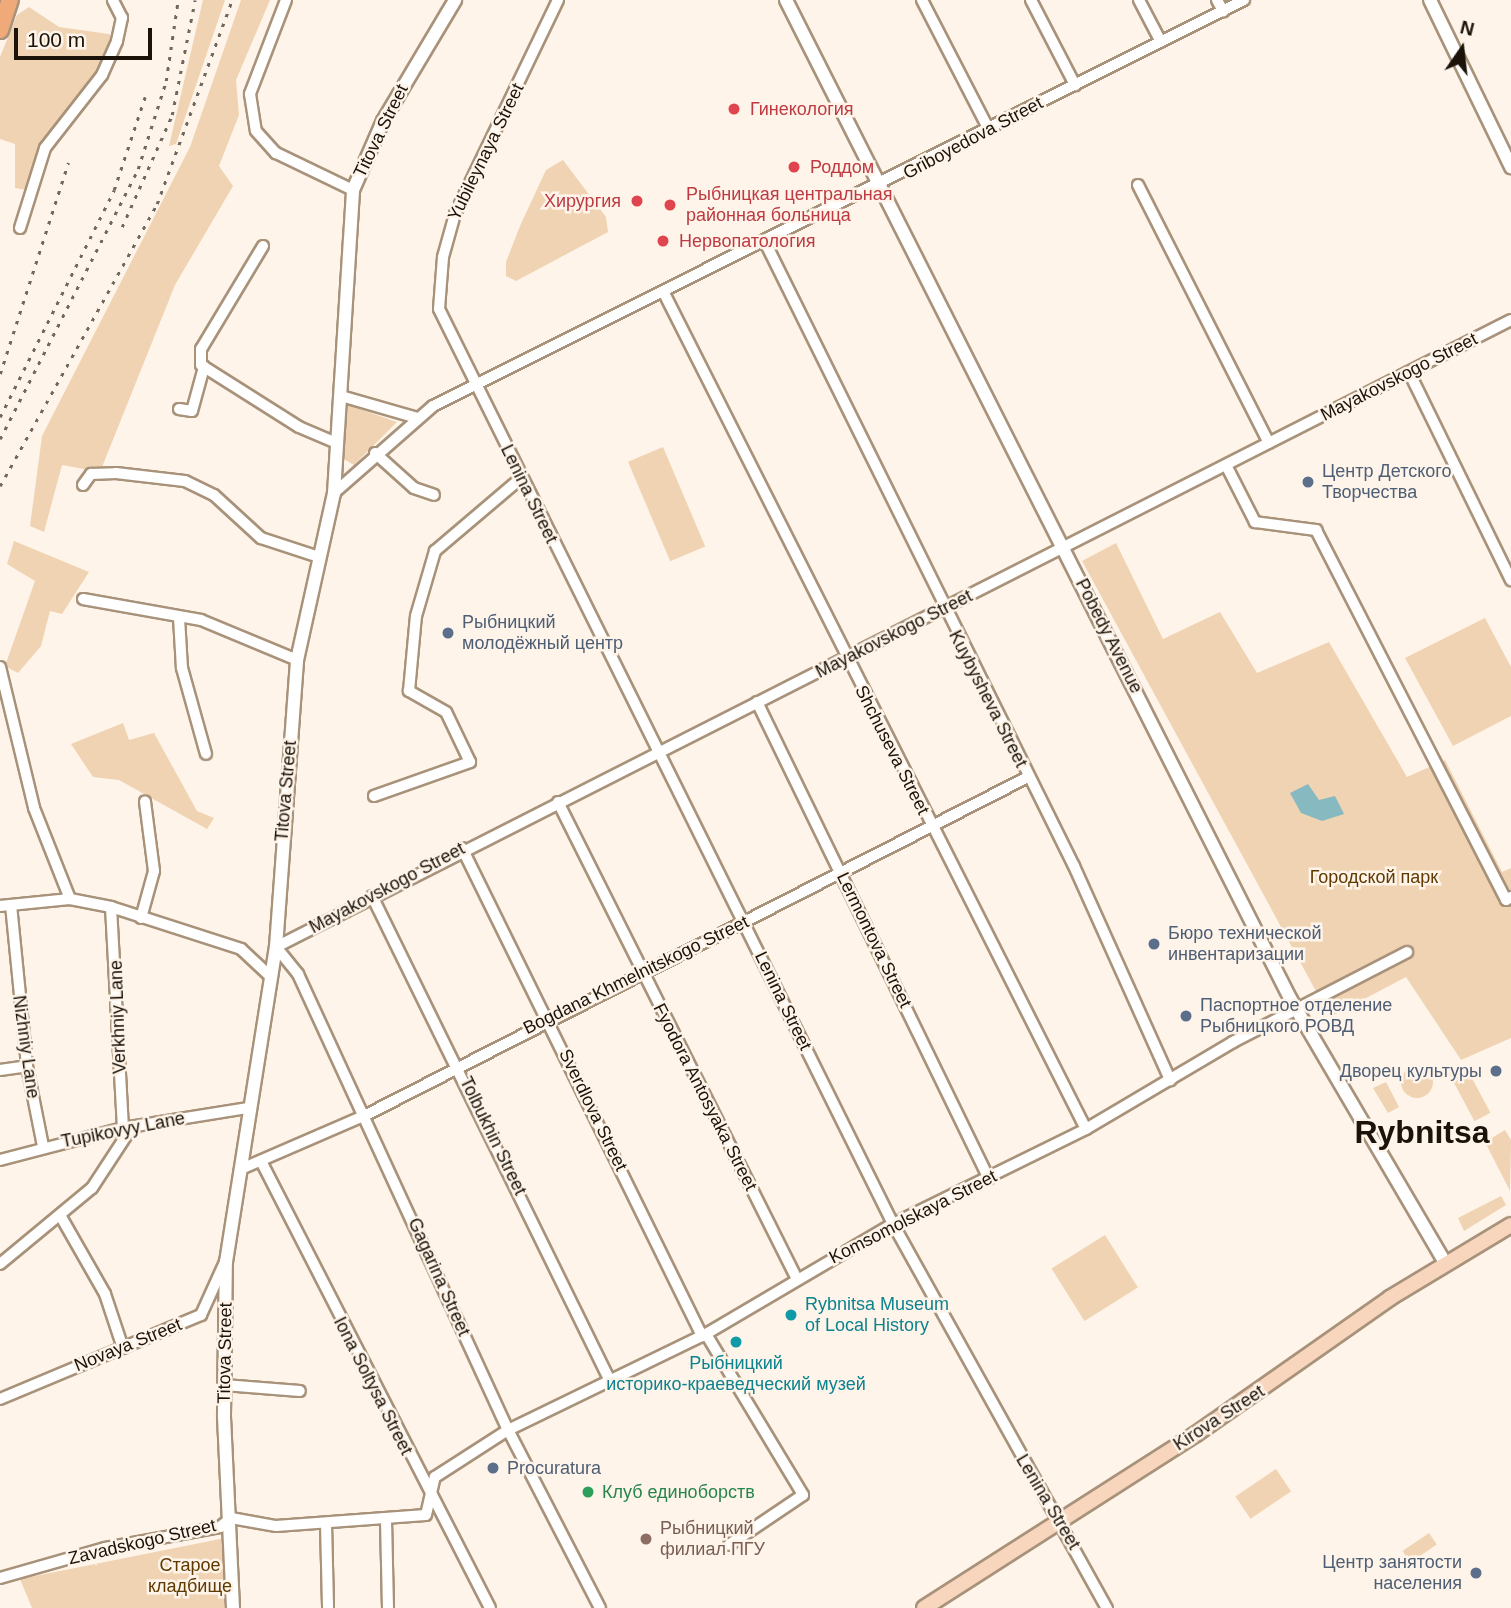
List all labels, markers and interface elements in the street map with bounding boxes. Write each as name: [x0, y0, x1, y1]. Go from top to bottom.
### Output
scale bar: [18, 14, 156, 58]
north arrow: [1427, 14, 1497, 84]
text: N: [1458, 16, 1476, 40]
text: 100 m: [27, 28, 85, 51]
street label: Yubileynaya Street: [443, 80, 529, 224]
street label: Titova Street: [349, 81, 413, 181]
street label: Griboyedova Street: [899, 92, 1047, 184]
place label: Гинекология: [750, 98, 854, 120]
marker: Гинекология: [724, 99, 744, 119]
place label: Роддом: [810, 156, 874, 178]
marker: Роддом: [784, 157, 804, 177]
place label: Рыбницкая центральная районная больница: [686, 184, 892, 227]
place label: Хирургия: [544, 190, 621, 212]
marker: Хирургия: [627, 191, 647, 211]
marker: Рыбницкая центральная районная больница: [660, 195, 680, 215]
place label: Нервопатология: [679, 230, 815, 252]
marker: Нервопатология: [653, 231, 673, 251]
street label: Mayakovskogo Street: [1317, 328, 1481, 426]
street label: Lenina Street: [496, 441, 562, 547]
place label: Центр Детского Творчества: [1322, 461, 1451, 504]
marker: Центр Детского Творчества: [1300, 474, 1316, 490]
street label: Pobedy Avenue: [1071, 575, 1147, 697]
street label: Mayakovskogo Street: [812, 585, 976, 683]
place label: Рыбницкий молодёжный центр: [462, 612, 623, 654]
marker: Рыбницкий молодёжный центр: [440, 625, 456, 641]
street label: Kuybysheva Street: [944, 627, 1032, 771]
street label: Shchuseva Street: [850, 682, 934, 818]
street label: Titova Street: [271, 740, 301, 842]
street label: Mayakovskogo Street: [306, 838, 468, 938]
park label: Городской парк: [1310, 866, 1438, 888]
street label: Lermontova Street: [832, 869, 916, 1011]
street label: Bogdana Khmelnitskogo Street: [520, 911, 752, 1039]
place label: Бюро технической инвентаризации: [1168, 923, 1322, 965]
marker: Бюро технической инвентаризации: [1146, 936, 1162, 952]
street label: Lenina Street: [750, 948, 816, 1054]
street label: Verkhniy Lane: [105, 960, 131, 1074]
street label: Nizhniy Lane: [8, 994, 44, 1100]
place label: Паспортное отделение Рыбницкого РОВД: [1200, 995, 1392, 1038]
street label: Fyodora Antosyaka Street: [648, 999, 762, 1195]
marker: Паспортное отделение Рыбницкого РОВД: [1178, 1008, 1194, 1024]
street label: Sverdlova Street: [554, 1045, 632, 1175]
place label: Дворец культуры: [1340, 1060, 1482, 1082]
marker: Дворец культуры: [1488, 1063, 1504, 1079]
street label: Tolbukhin Street: [455, 1073, 531, 1199]
street label: Tupikovyy Lane: [59, 1107, 187, 1153]
district label: Rybnitsa: [1354, 1113, 1490, 1151]
street label: Komsomolskaya Street: [826, 1165, 1000, 1269]
street label: Gagarina Street: [403, 1215, 475, 1339]
place label: Rybnitsa Museum of Local History: [805, 1294, 949, 1336]
street label: Titova Street: [213, 1302, 237, 1404]
marker: Rybnitsa Museum of Local History: [783, 1307, 799, 1323]
street label: Iona Soltysa Street: [329, 1313, 417, 1459]
street label: Novaya Street: [71, 1314, 185, 1376]
marker: Рыбницкий историко-краеведческий музей: [728, 1334, 744, 1350]
place label: Рыбницкий историко-краеведческий музей: [606, 1353, 866, 1396]
street label: Kirova Street: [1169, 1381, 1269, 1455]
street label: Lenina Street: [1011, 1451, 1085, 1553]
place label: Procuratura: [507, 1457, 601, 1479]
marker: Procuratura: [485, 1460, 501, 1476]
place label: Клуб единоборств: [602, 1481, 755, 1503]
marker: Клуб единоборств: [580, 1484, 596, 1500]
street label: Zavadskogo Street: [66, 1514, 218, 1570]
place label: Рыбницкий филиал ПГУ: [660, 1518, 765, 1560]
marker: Рыбницкий филиал ПГУ: [638, 1531, 654, 1547]
place label: Центр занятости населения: [1322, 1552, 1462, 1594]
park label: Старое кладбище: [148, 1555, 232, 1598]
marker: Центр занятости населения: [1468, 1565, 1484, 1581]

